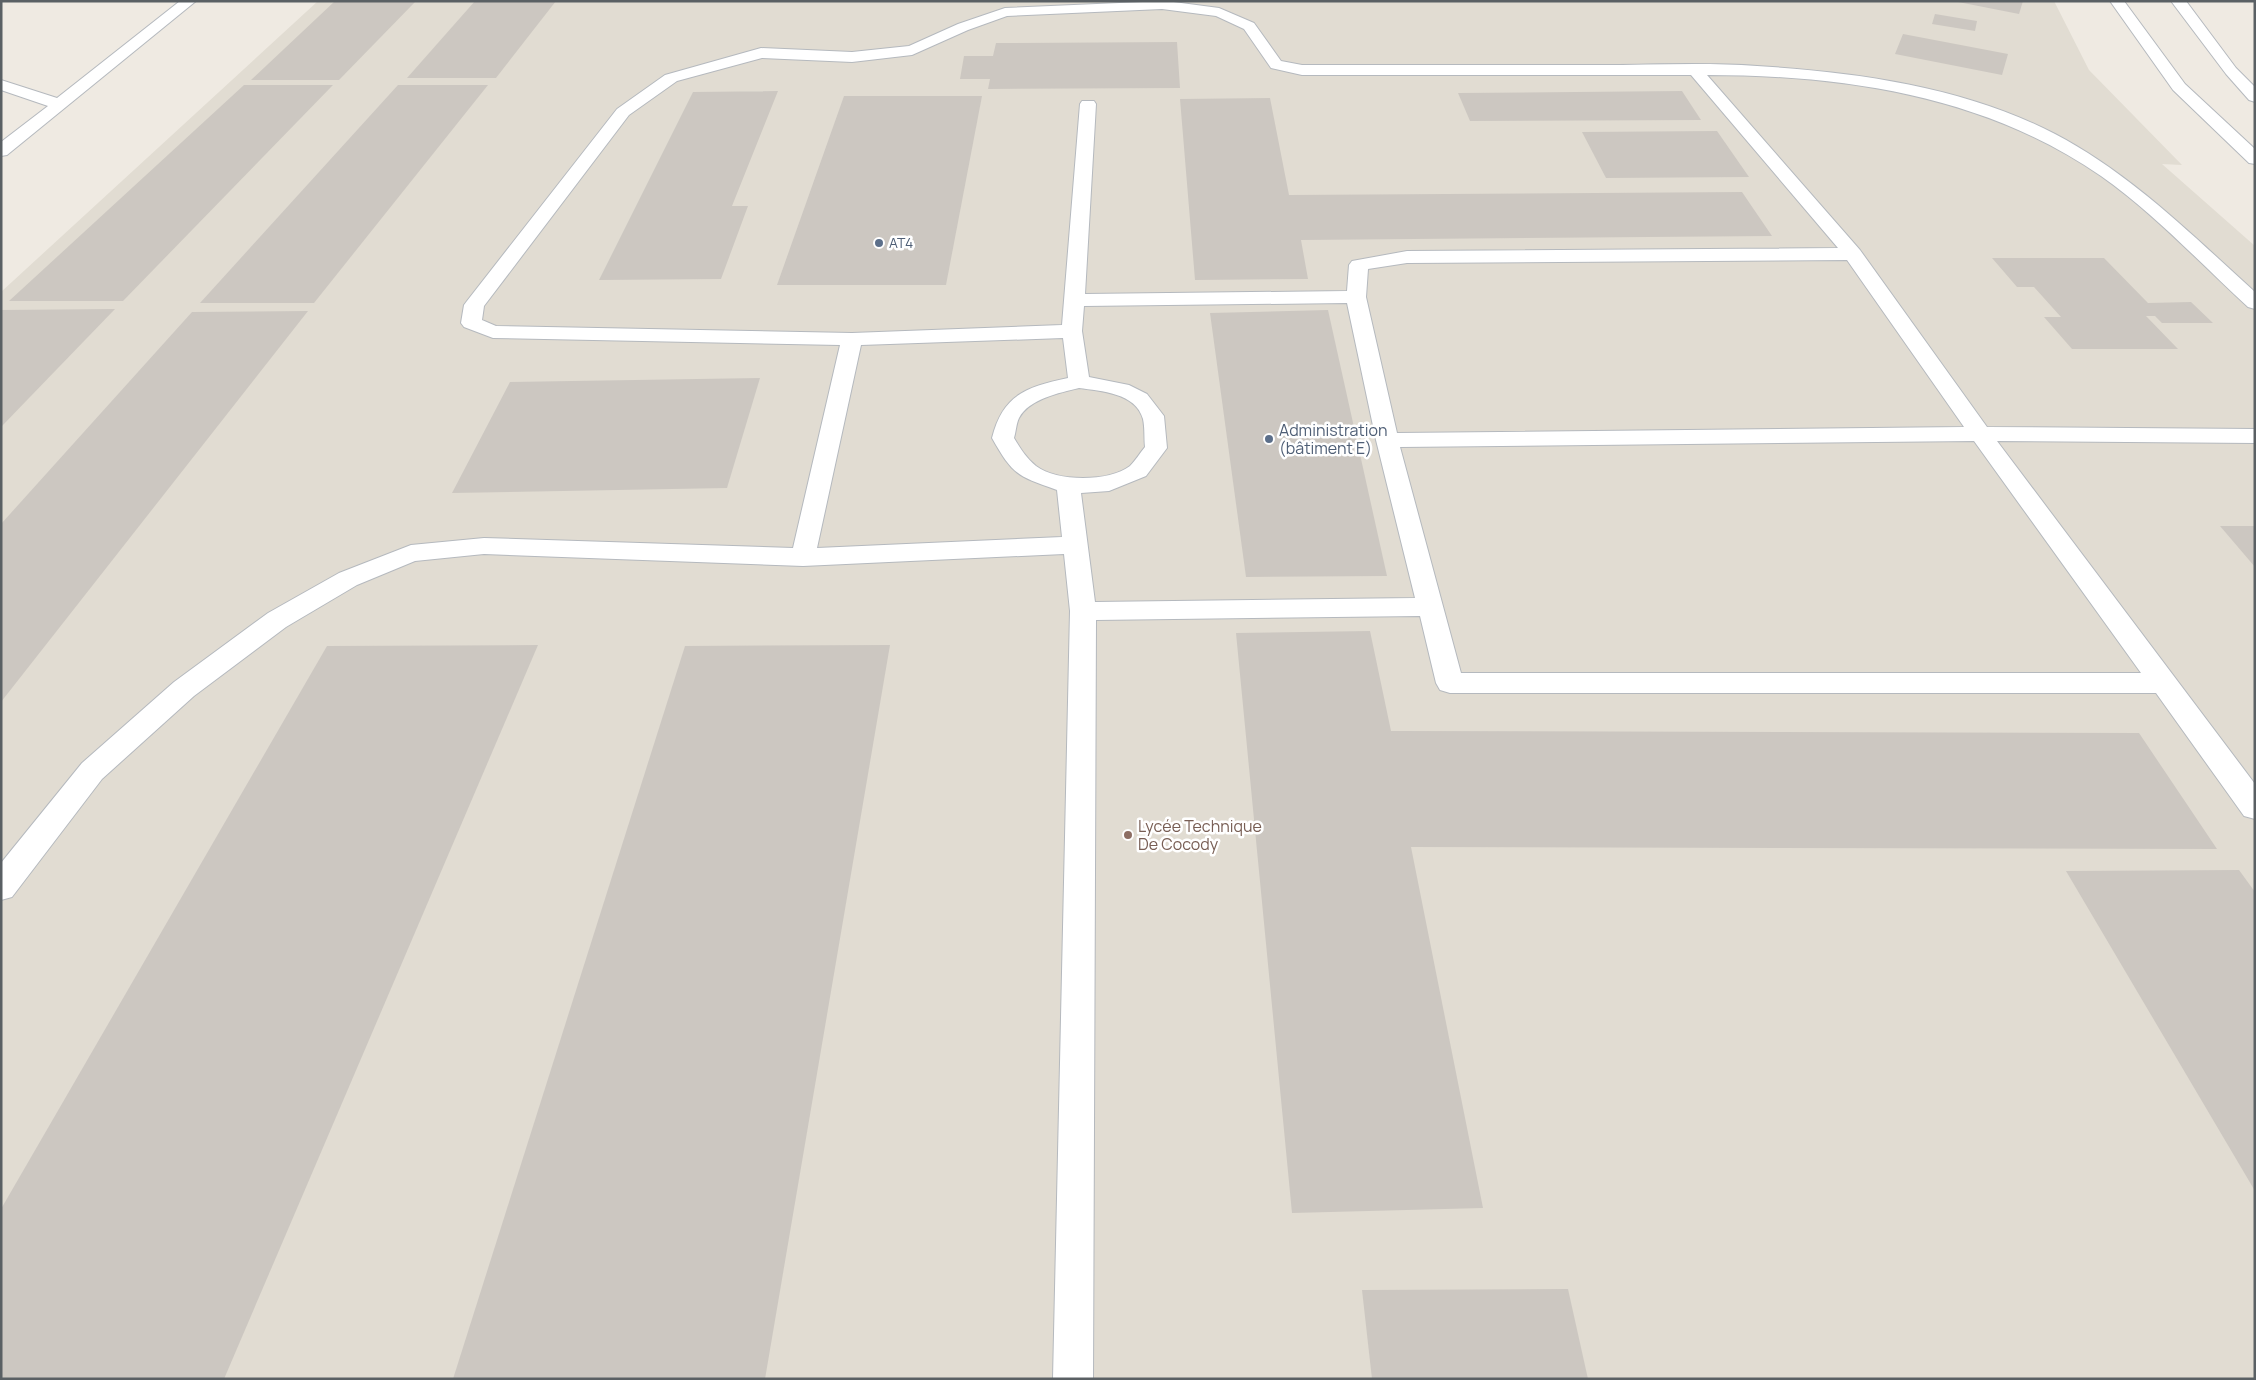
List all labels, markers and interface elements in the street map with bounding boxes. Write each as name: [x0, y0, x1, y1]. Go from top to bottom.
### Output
place label: AT4: [889, 233, 913, 252]
marker: AT4: [873, 237, 885, 249]
place label: Administration (bâtiment E): [1279, 419, 1387, 459]
marker: Administration (bâtiment E): [1263, 433, 1275, 445]
place label: Lycée Technique De Cocody: [1138, 815, 1262, 855]
marker: Lycée Technique De Cocody: [1122, 829, 1134, 841]

